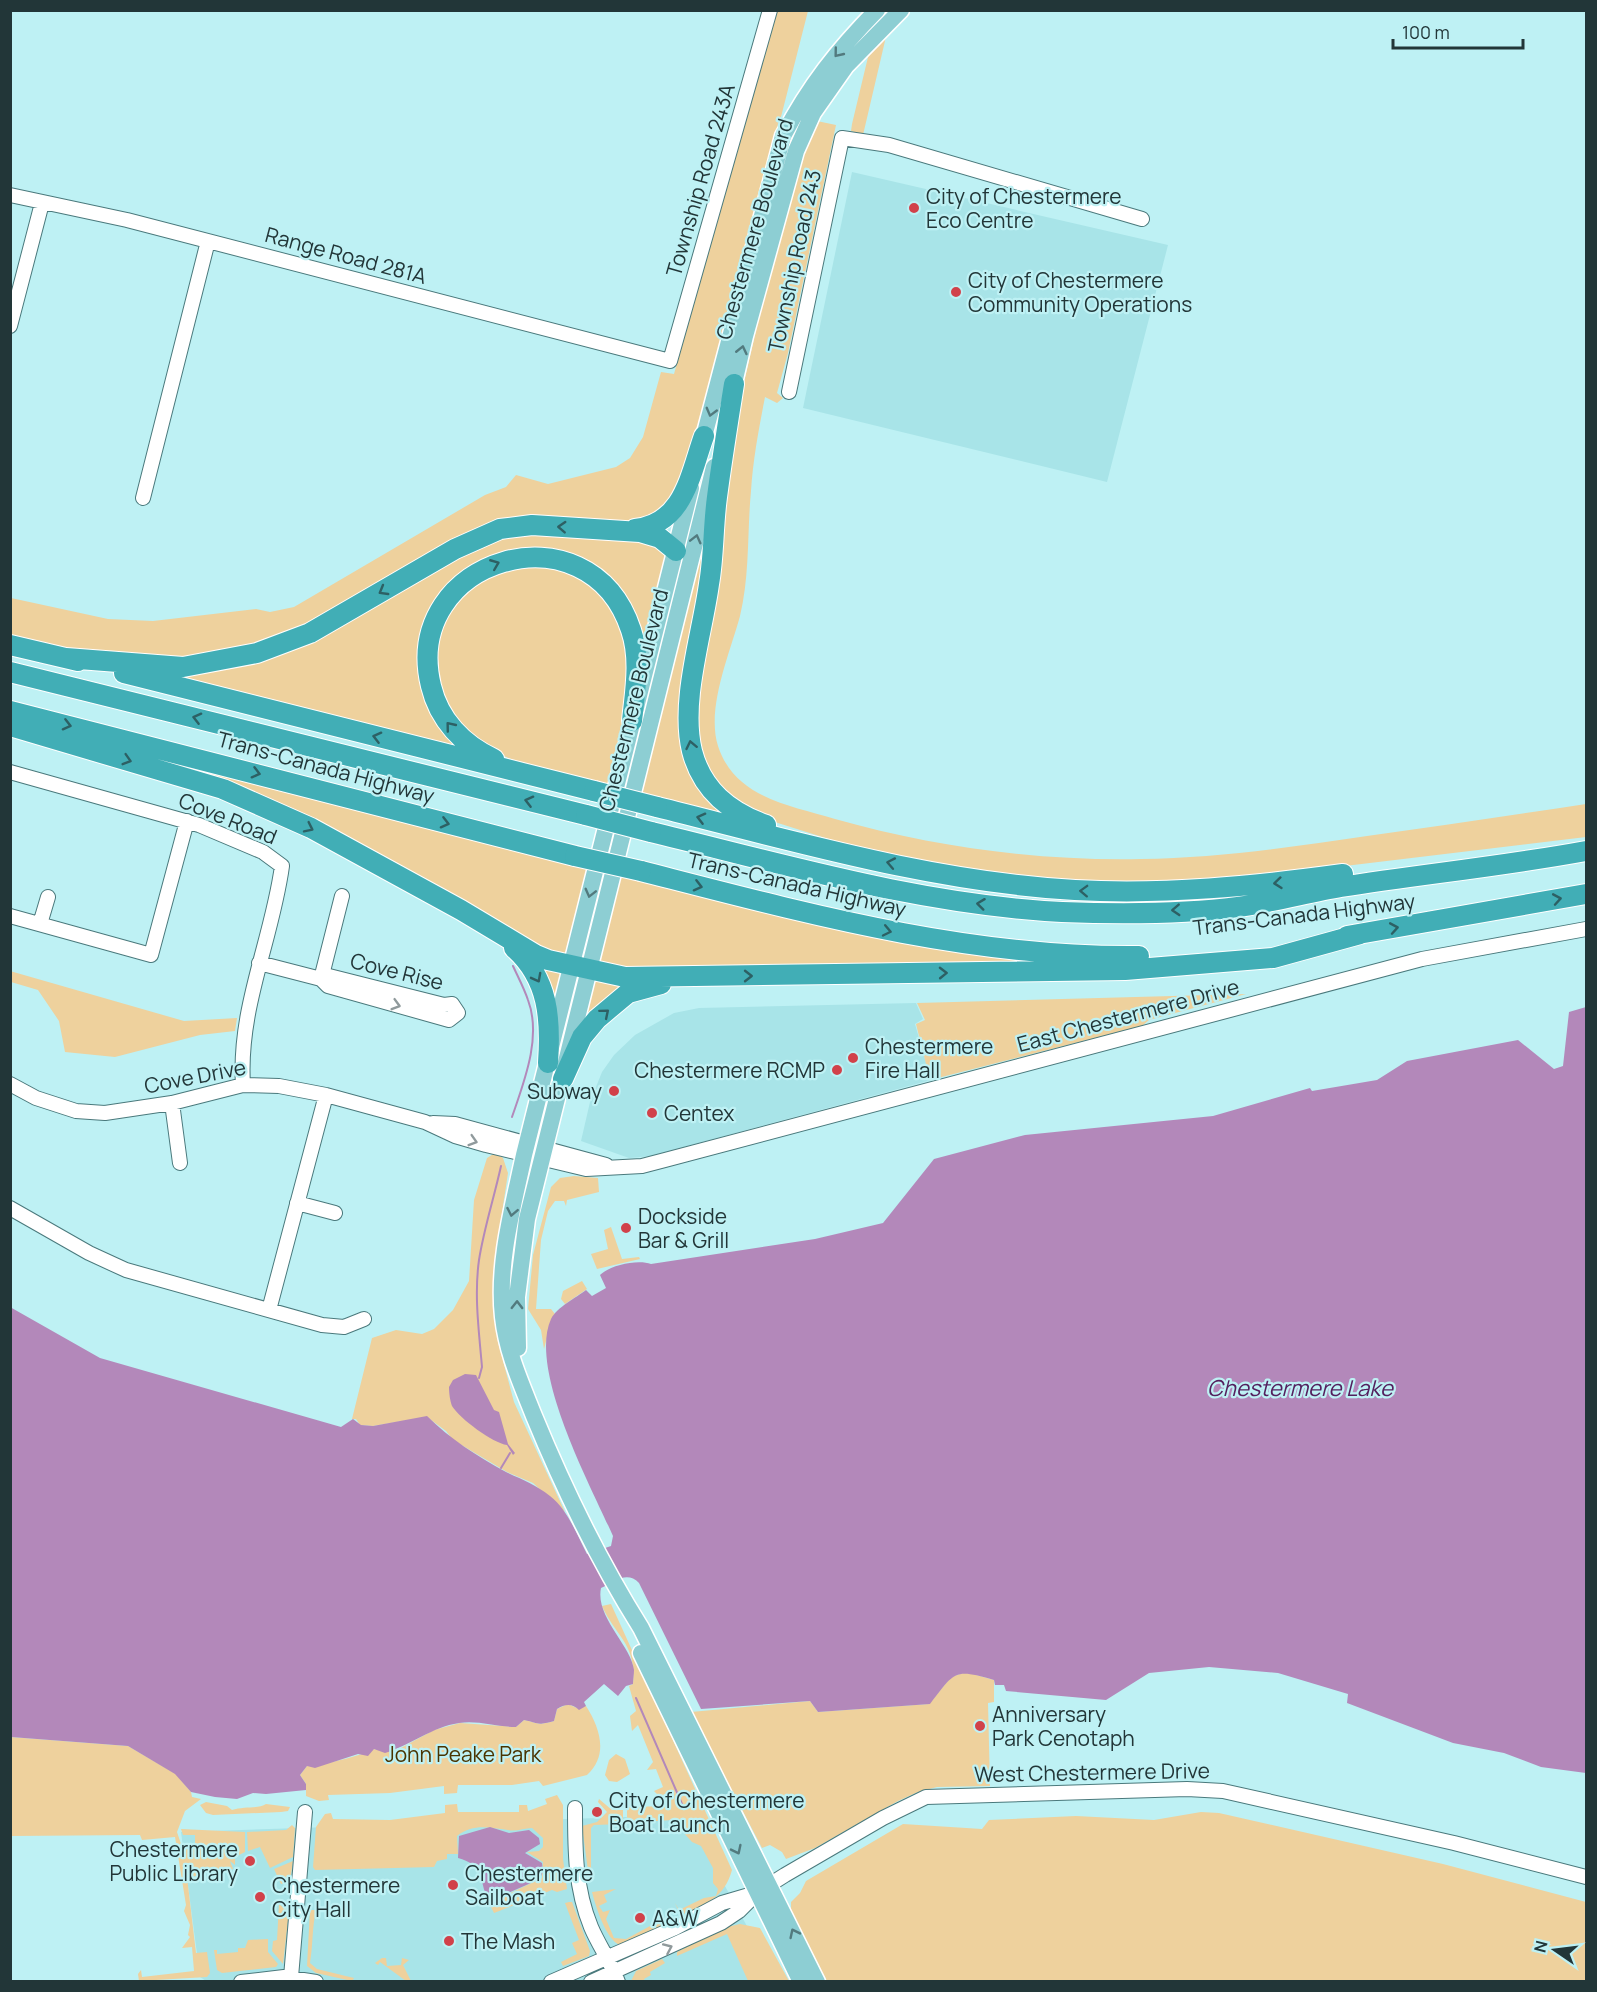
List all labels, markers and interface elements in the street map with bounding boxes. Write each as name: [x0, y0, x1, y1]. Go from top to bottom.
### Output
scale bar: [1393, 12, 1524, 50]
text: 100 m: [1402, 20, 1450, 44]
one-way arrow: [834, 46, 845, 57]
street label: Township Road 243A: [659, 80, 741, 280]
street label: Chestermere Boulevard: [709, 115, 799, 343]
street label: Township Road 243: [761, 167, 827, 355]
place label: City of Chestermere Eco Centre: [926, 182, 1122, 234]
marker: City of Chestermere Eco Centre: [907, 201, 921, 215]
street label: Range Road 281A: [262, 220, 430, 290]
place label: City of Chestermere Community Operations: [968, 266, 1192, 318]
marker: City of Chestermere Community Operations: [949, 285, 963, 299]
one-way arrow: [735, 345, 748, 355]
one-way arrow: [705, 407, 718, 417]
one-way arrow: [557, 521, 566, 534]
one-way arrow: [688, 534, 701, 544]
one-way arrow: [489, 559, 500, 572]
one-way arrow: [379, 584, 389, 596]
street label: Chestermere Boulevard: [592, 586, 674, 814]
one-way arrow: [192, 713, 202, 726]
one-way arrow: [61, 718, 72, 730]
one-way arrow: [447, 722, 458, 733]
street label: Trans-Canada Highway: [214, 725, 438, 809]
one-way arrow: [372, 732, 382, 745]
one-way arrow: [686, 740, 699, 750]
one-way arrow: [121, 753, 132, 766]
one-way arrow: [250, 766, 261, 778]
street label: Cove Road: [175, 786, 281, 850]
one-way arrow: [524, 795, 534, 808]
one-way arrow: [696, 813, 706, 826]
one-way arrow: [440, 815, 450, 828]
one-way arrow: [303, 821, 314, 833]
street label: Trans-Canada Highway: [685, 845, 909, 923]
one-way arrow: [886, 857, 896, 870]
one-way arrow: [1274, 876, 1283, 889]
one-way arrow: [693, 878, 703, 891]
one-way arrow: [1079, 884, 1088, 897]
street label: Trans-Canada Highway: [1191, 886, 1417, 942]
one-way arrow: [585, 887, 598, 897]
one-way arrow: [1552, 893, 1562, 906]
one-way arrow: [976, 899, 986, 911]
one-way arrow: [1171, 904, 1180, 917]
one-way arrow: [1388, 922, 1398, 935]
one-way arrow: [882, 924, 892, 937]
street label: Cove Rise: [347, 946, 447, 996]
one-way arrow: [939, 967, 948, 979]
one-way arrow: [744, 969, 753, 982]
one-way arrow: [530, 972, 541, 982]
street label: East Chestermere Drive: [1014, 972, 1242, 1058]
one-way arrow: [390, 998, 400, 1010]
one-way arrow: [598, 1009, 609, 1020]
place label: Chestermere Fire Hall: [865, 1032, 993, 1084]
marker: Chestermere Fire Hall: [846, 1051, 860, 1065]
street label: Cove Drive: [142, 1052, 248, 1100]
place label: Chestermere RCMP: [634, 1056, 825, 1084]
marker: Chestermere RCMP: [830, 1063, 844, 1077]
place label: Subway: [527, 1077, 602, 1105]
marker: Subway: [607, 1084, 621, 1098]
place label: Centex: [664, 1099, 734, 1127]
marker: Centex: [645, 1106, 659, 1120]
one-way arrow: [468, 1134, 478, 1146]
place label: Dockside Bar & Grill: [638, 1202, 729, 1254]
one-way arrow: [506, 1207, 519, 1217]
marker: Dockside Bar & Grill: [619, 1221, 633, 1235]
one-way arrow: [511, 1301, 523, 1310]
water label: Chestermere Lake: [1207, 1373, 1394, 1403]
place label: Anniversary Park Cenotaph: [992, 1700, 1135, 1752]
marker: Anniversary Park Cenotaph: [973, 1719, 987, 1733]
park label: John Peake Park: [385, 1740, 542, 1768]
street label: West Chestermere Drive: [974, 1756, 1210, 1788]
place label: City of Chestermere Boat Launch: [609, 1786, 805, 1838]
marker: City of Chestermere Boat Launch: [590, 1805, 604, 1819]
place label: Chestermere Public Library: [109, 1835, 238, 1887]
one-way arrow: [730, 1844, 741, 1855]
marker: Chestermere Public Library: [243, 1854, 257, 1868]
place label: Chestermere Sailboat: [465, 1859, 593, 1911]
place label: Chestermere City Hall: [272, 1871, 400, 1923]
marker: Chestermere Sailboat: [446, 1878, 460, 1892]
marker: Chestermere City Hall: [253, 1890, 267, 1904]
place label: A&W: [652, 1904, 699, 1932]
marker: A&W: [633, 1911, 647, 1925]
north arrow: [1525, 1920, 1585, 1980]
place label: The Mash: [461, 1927, 555, 1955]
one-way arrow: [789, 1928, 801, 1939]
marker: The Mash: [442, 1934, 456, 1948]
text: N: [1528, 1938, 1553, 1955]
one-way arrow: [662, 1943, 673, 1955]

